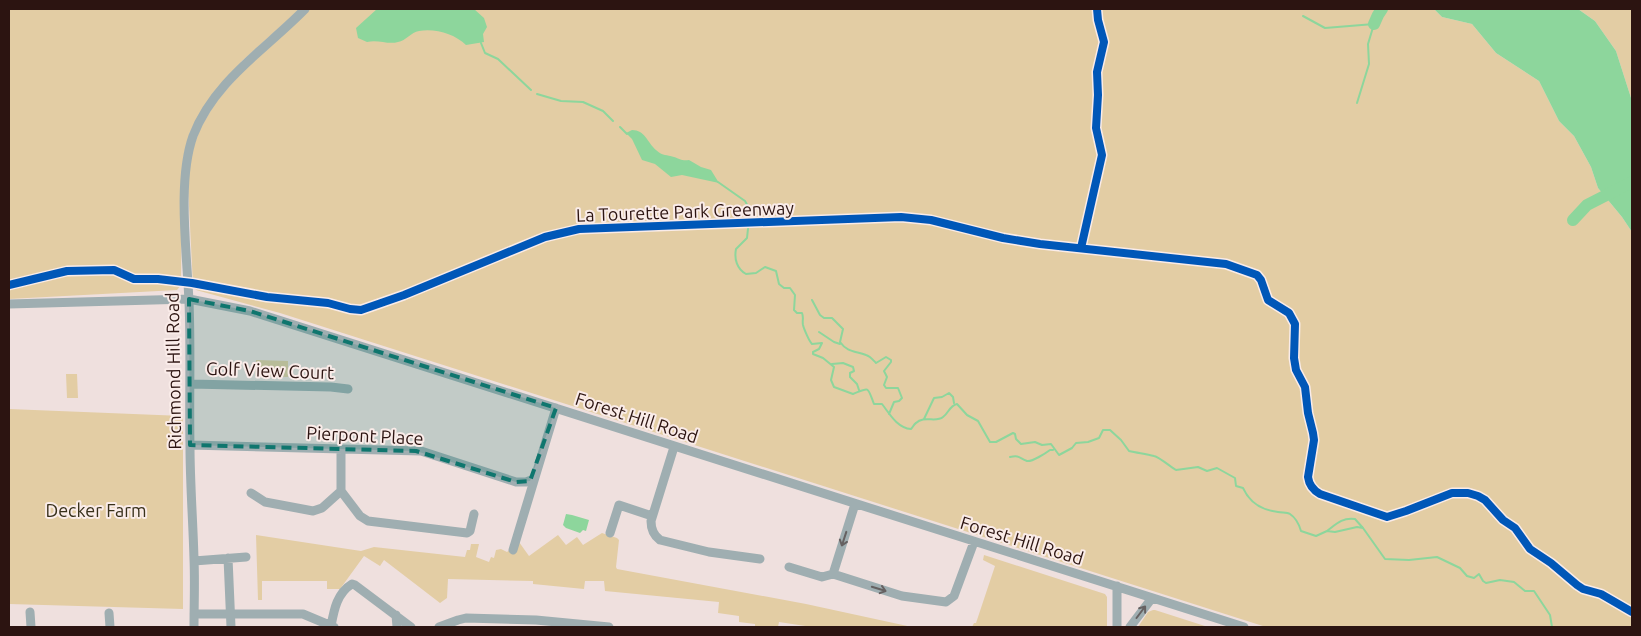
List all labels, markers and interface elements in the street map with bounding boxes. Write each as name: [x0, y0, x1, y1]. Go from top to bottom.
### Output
street label: La Tourette Park Greenway: [576, 197, 795, 225]
street label: Richmond Hill Road: [162, 292, 184, 450]
street label: Golf View Court: [206, 358, 334, 382]
street label: Forest Hill Road: [573, 388, 701, 446]
street label: Pierpont Place: [306, 422, 424, 448]
park label: Decker Farm: [45, 500, 147, 520]
street label: Forest Hill Road: [958, 512, 1086, 568]
one-way arrow: [839, 531, 848, 547]
one-way arrow: [871, 584, 887, 594]
one-way arrow: [1136, 605, 1146, 619]

